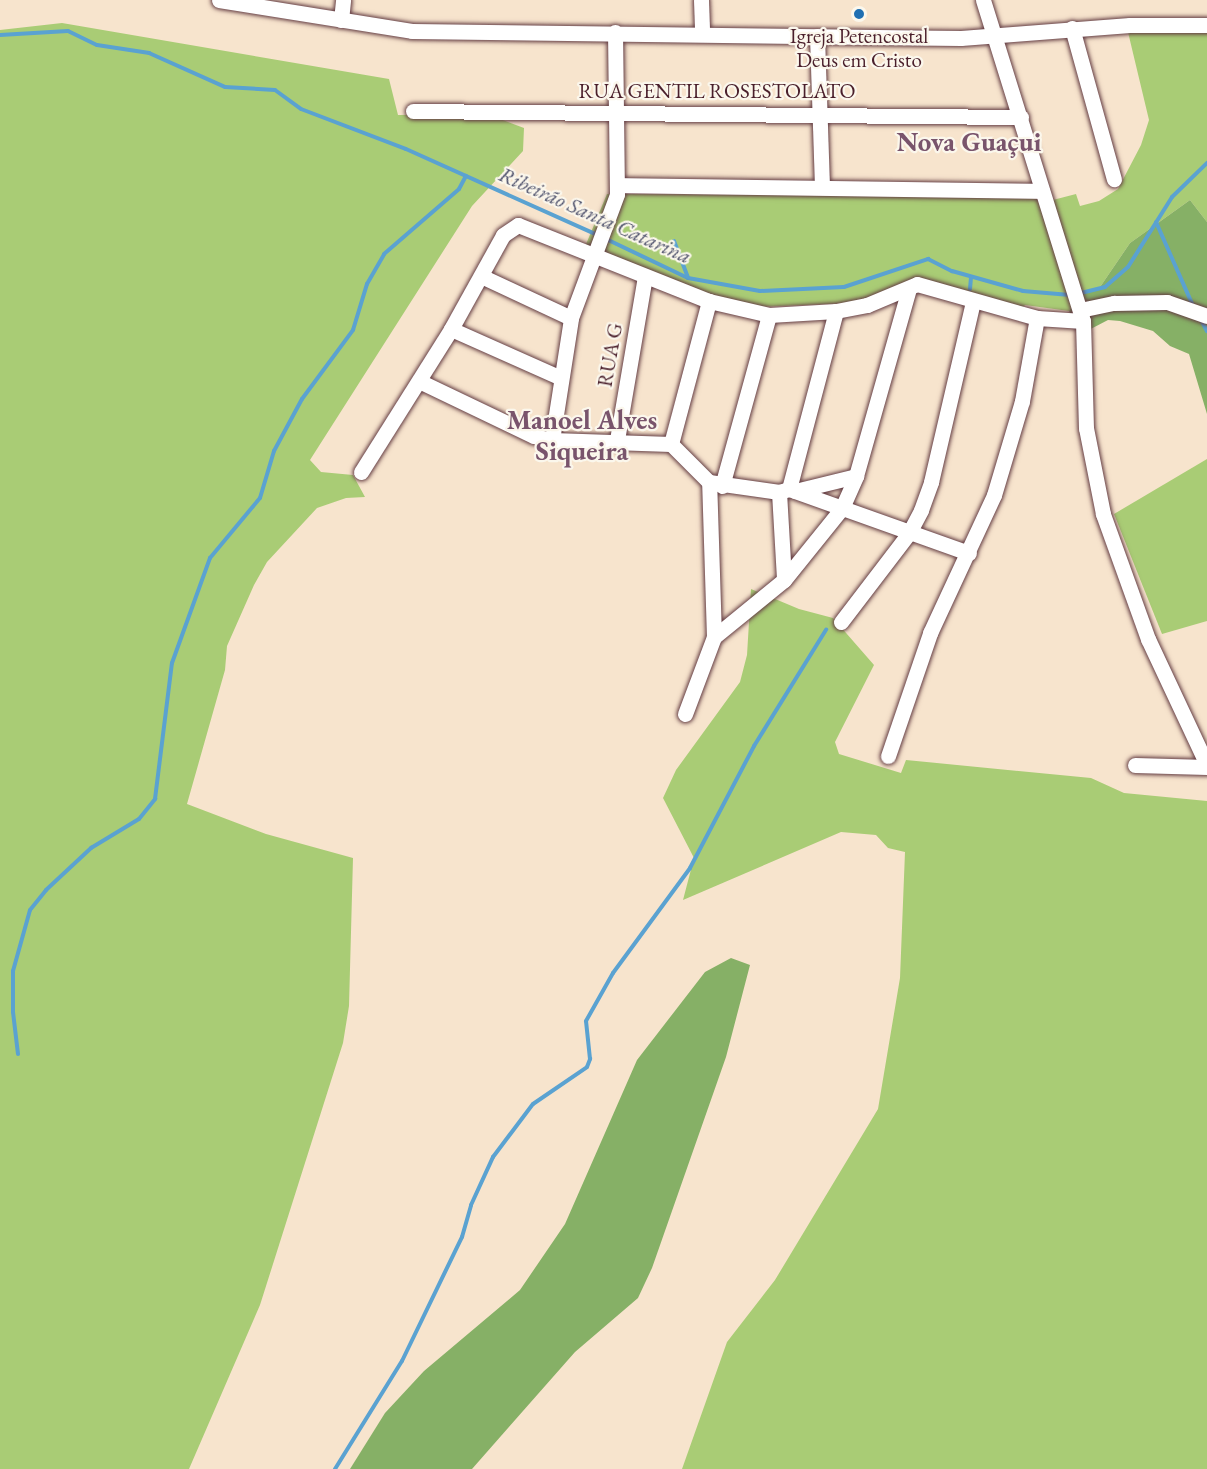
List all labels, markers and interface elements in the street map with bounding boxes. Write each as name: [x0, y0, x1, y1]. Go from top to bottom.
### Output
marker: Igreja Petencostal Deus em Cristo: [852, 7, 866, 21]
place label: Igreja Petencostal Deus em Cristo: [790, 23, 928, 73]
street label: RUA GENTIL ROSESTOLATO: [578, 78, 856, 104]
district label: Nova Guaçui: [896, 126, 1042, 158]
water label: Ribeirão Santa Catarina: [495, 161, 695, 269]
street label: RUA G: [592, 321, 628, 389]
district label: Manoel Alves Siqueira: [507, 403, 657, 466]

